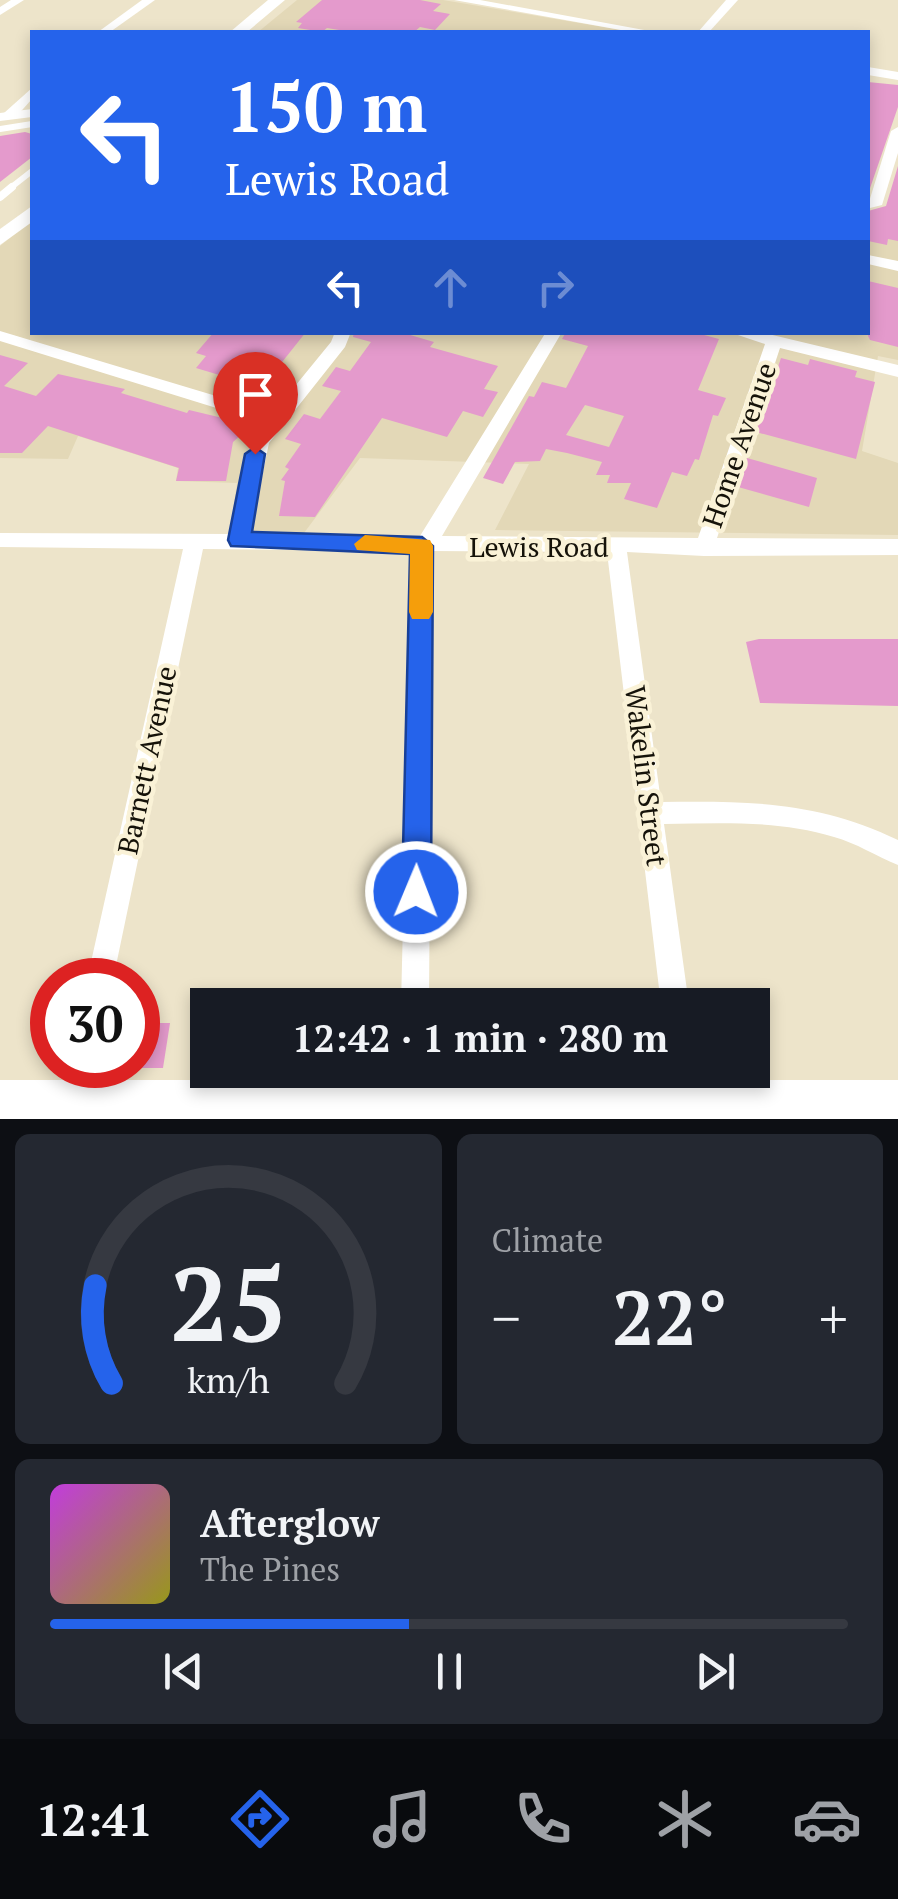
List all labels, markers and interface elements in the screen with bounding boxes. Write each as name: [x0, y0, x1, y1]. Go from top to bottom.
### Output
text: 150 m: [225, 59, 427, 152]
icon: left: [60, 70, 190, 200]
text: Lewis Road: [225, 148, 449, 208]
icon: left: [318, 260, 373, 315]
icon: ahead: [423, 260, 478, 315]
icon: right: [528, 260, 583, 315]
pin: [213, 352, 298, 455]
street label: Home Avenue: [693, 357, 784, 532]
icon: arrive: [228, 367, 283, 422]
street label: Lewis Road: [469, 528, 609, 565]
street label: Barnett Avenue: [109, 662, 185, 857]
street label: Wakelin Street: [617, 684, 676, 869]
position arrow: [364, 840, 468, 944]
speed limit sign: 30: [30, 958, 160, 1088]
text: 12:42 · 1 min · 280 m: [292, 1013, 668, 1063]
text: Climate: [492, 1219, 603, 1261]
text: 25: [169, 1233, 287, 1371]
text: 22°: [612, 1267, 728, 1366]
text: −: [492, 1281, 521, 1354]
text: +: [819, 1281, 848, 1354]
text: km/h: [187, 1356, 270, 1403]
text: Afterglow: [200, 1498, 380, 1548]
text: The Pines: [200, 1548, 340, 1590]
icon: previous: [156, 1644, 211, 1699]
icon: pause: [422, 1644, 477, 1699]
icon: next: [688, 1644, 743, 1699]
icon: directions: [225, 1784, 295, 1854]
icon: music: [367, 1784, 437, 1854]
icon: phone: [508, 1784, 578, 1854]
icon: climate: [650, 1784, 720, 1854]
icon: car: [792, 1784, 862, 1854]
text: 12:41: [36, 1789, 153, 1849]

